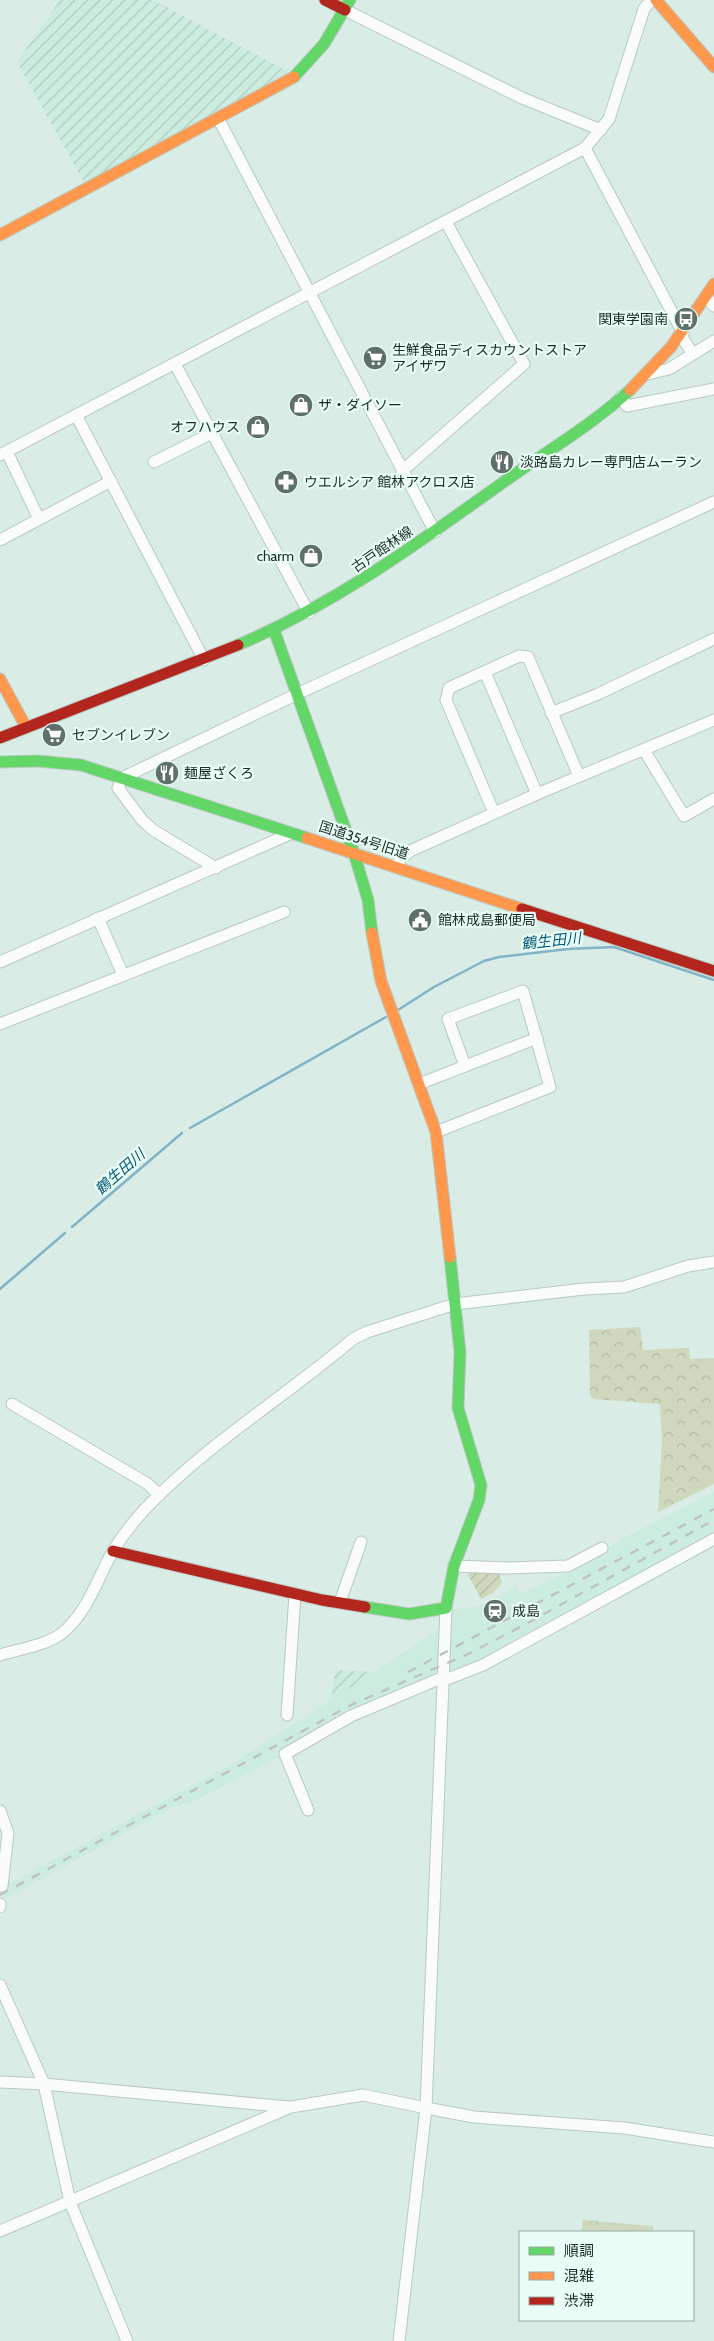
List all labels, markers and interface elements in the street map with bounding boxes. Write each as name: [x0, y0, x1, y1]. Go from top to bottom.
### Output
bus stop icon: 関東学園南: [673, 306, 699, 332]
place label: 関東学園南: [598, 310, 668, 328]
place label: 生鮮食品ディスカウントストア アイザワ: [392, 341, 587, 375]
supermarket icon: 生鮮食品ディスカウントストア アイザワ: [362, 345, 388, 371]
shop icon: ザ・ダイソー: [288, 392, 314, 418]
place label: ザ・ダイソー: [318, 396, 402, 414]
shop icon: オフハウス: [245, 414, 271, 440]
place label: オフハウス: [170, 418, 240, 436]
restaurant icon: 淡路島カレー専門店ムーラン: [489, 449, 515, 475]
place label: 淡路島カレー専門店ムーラン: [520, 453, 702, 471]
pharmacy icon: ウエルシア 館林アクロス店: [273, 469, 299, 495]
place label: ウエルシア 館林アクロス店: [304, 473, 474, 491]
street label: 古戸館林線: [348, 522, 416, 576]
shop icon: charm: [298, 543, 324, 569]
place label: charm: [257, 547, 294, 565]
supermarket icon: セブンイレブン: [41, 722, 67, 748]
place label: セブンイレブン: [72, 726, 170, 744]
restaurant icon: 麺屋ざくろ: [154, 760, 180, 786]
place label: 麺屋ざくろ: [184, 764, 254, 782]
street label: 国道354号旧道: [317, 817, 411, 863]
public building icon: 館林成島郵便局: [407, 907, 433, 933]
place label: 館林成島郵便局: [438, 911, 536, 929]
water label: 鶴生田川: [520, 929, 584, 953]
water label: 鶴生田川: [91, 1144, 150, 1198]
station icon: 成島: [482, 1598, 508, 1624]
place label: 成島: [512, 1602, 540, 1620]
legend: [519, 2231, 694, 2321]
text: 順調: [564, 2242, 594, 2260]
text: 混雑: [564, 2267, 594, 2285]
text: 渋滞: [564, 2292, 594, 2310]

